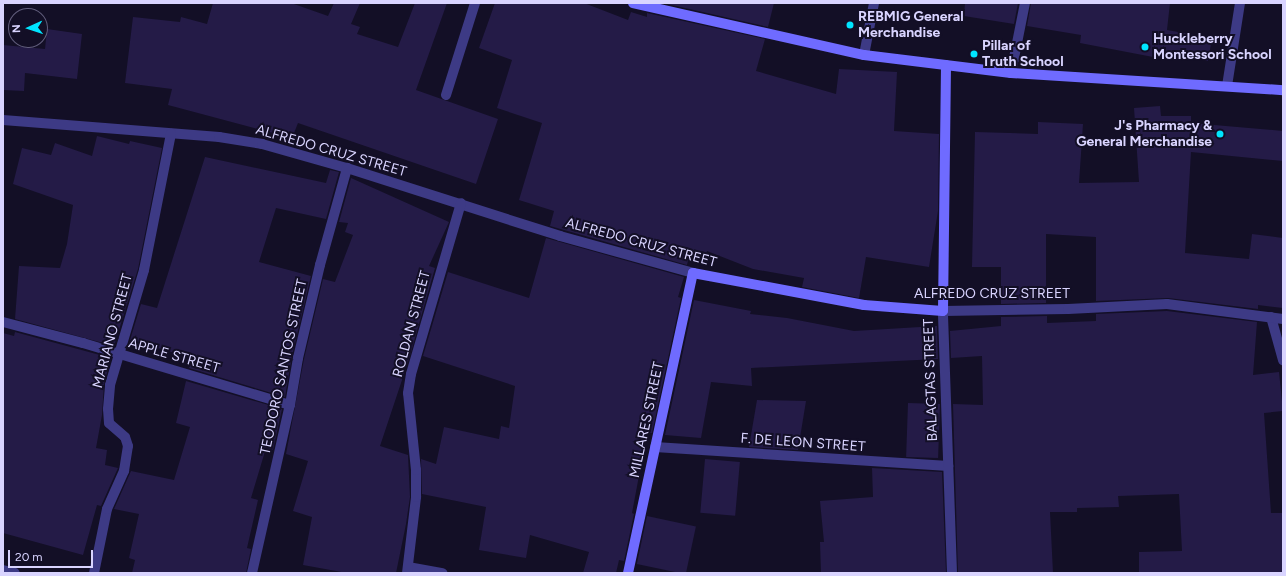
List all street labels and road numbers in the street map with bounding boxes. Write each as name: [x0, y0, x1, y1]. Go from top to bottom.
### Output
street label: ALFREDO CRUZ STREET: [254, 121, 408, 181]
street label: ALFREDO CRUZ STREET: [564, 215, 718, 271]
street label: ROLDAN STREET: [390, 269, 434, 379]
street label: MARIANO STREET: [90, 272, 136, 390]
street label: TEODORO SANTOS STREET: [257, 278, 311, 456]
street label: ALFREDO CRUZ STREET: [914, 286, 1070, 302]
street label: BALAGTAS STREET: [920, 318, 942, 442]
street label: APPLE STREET: [126, 335, 222, 377]
street label: MILLARES STREET: [626, 360, 668, 480]
street label: F. DE LEON STREET: [740, 430, 866, 456]

